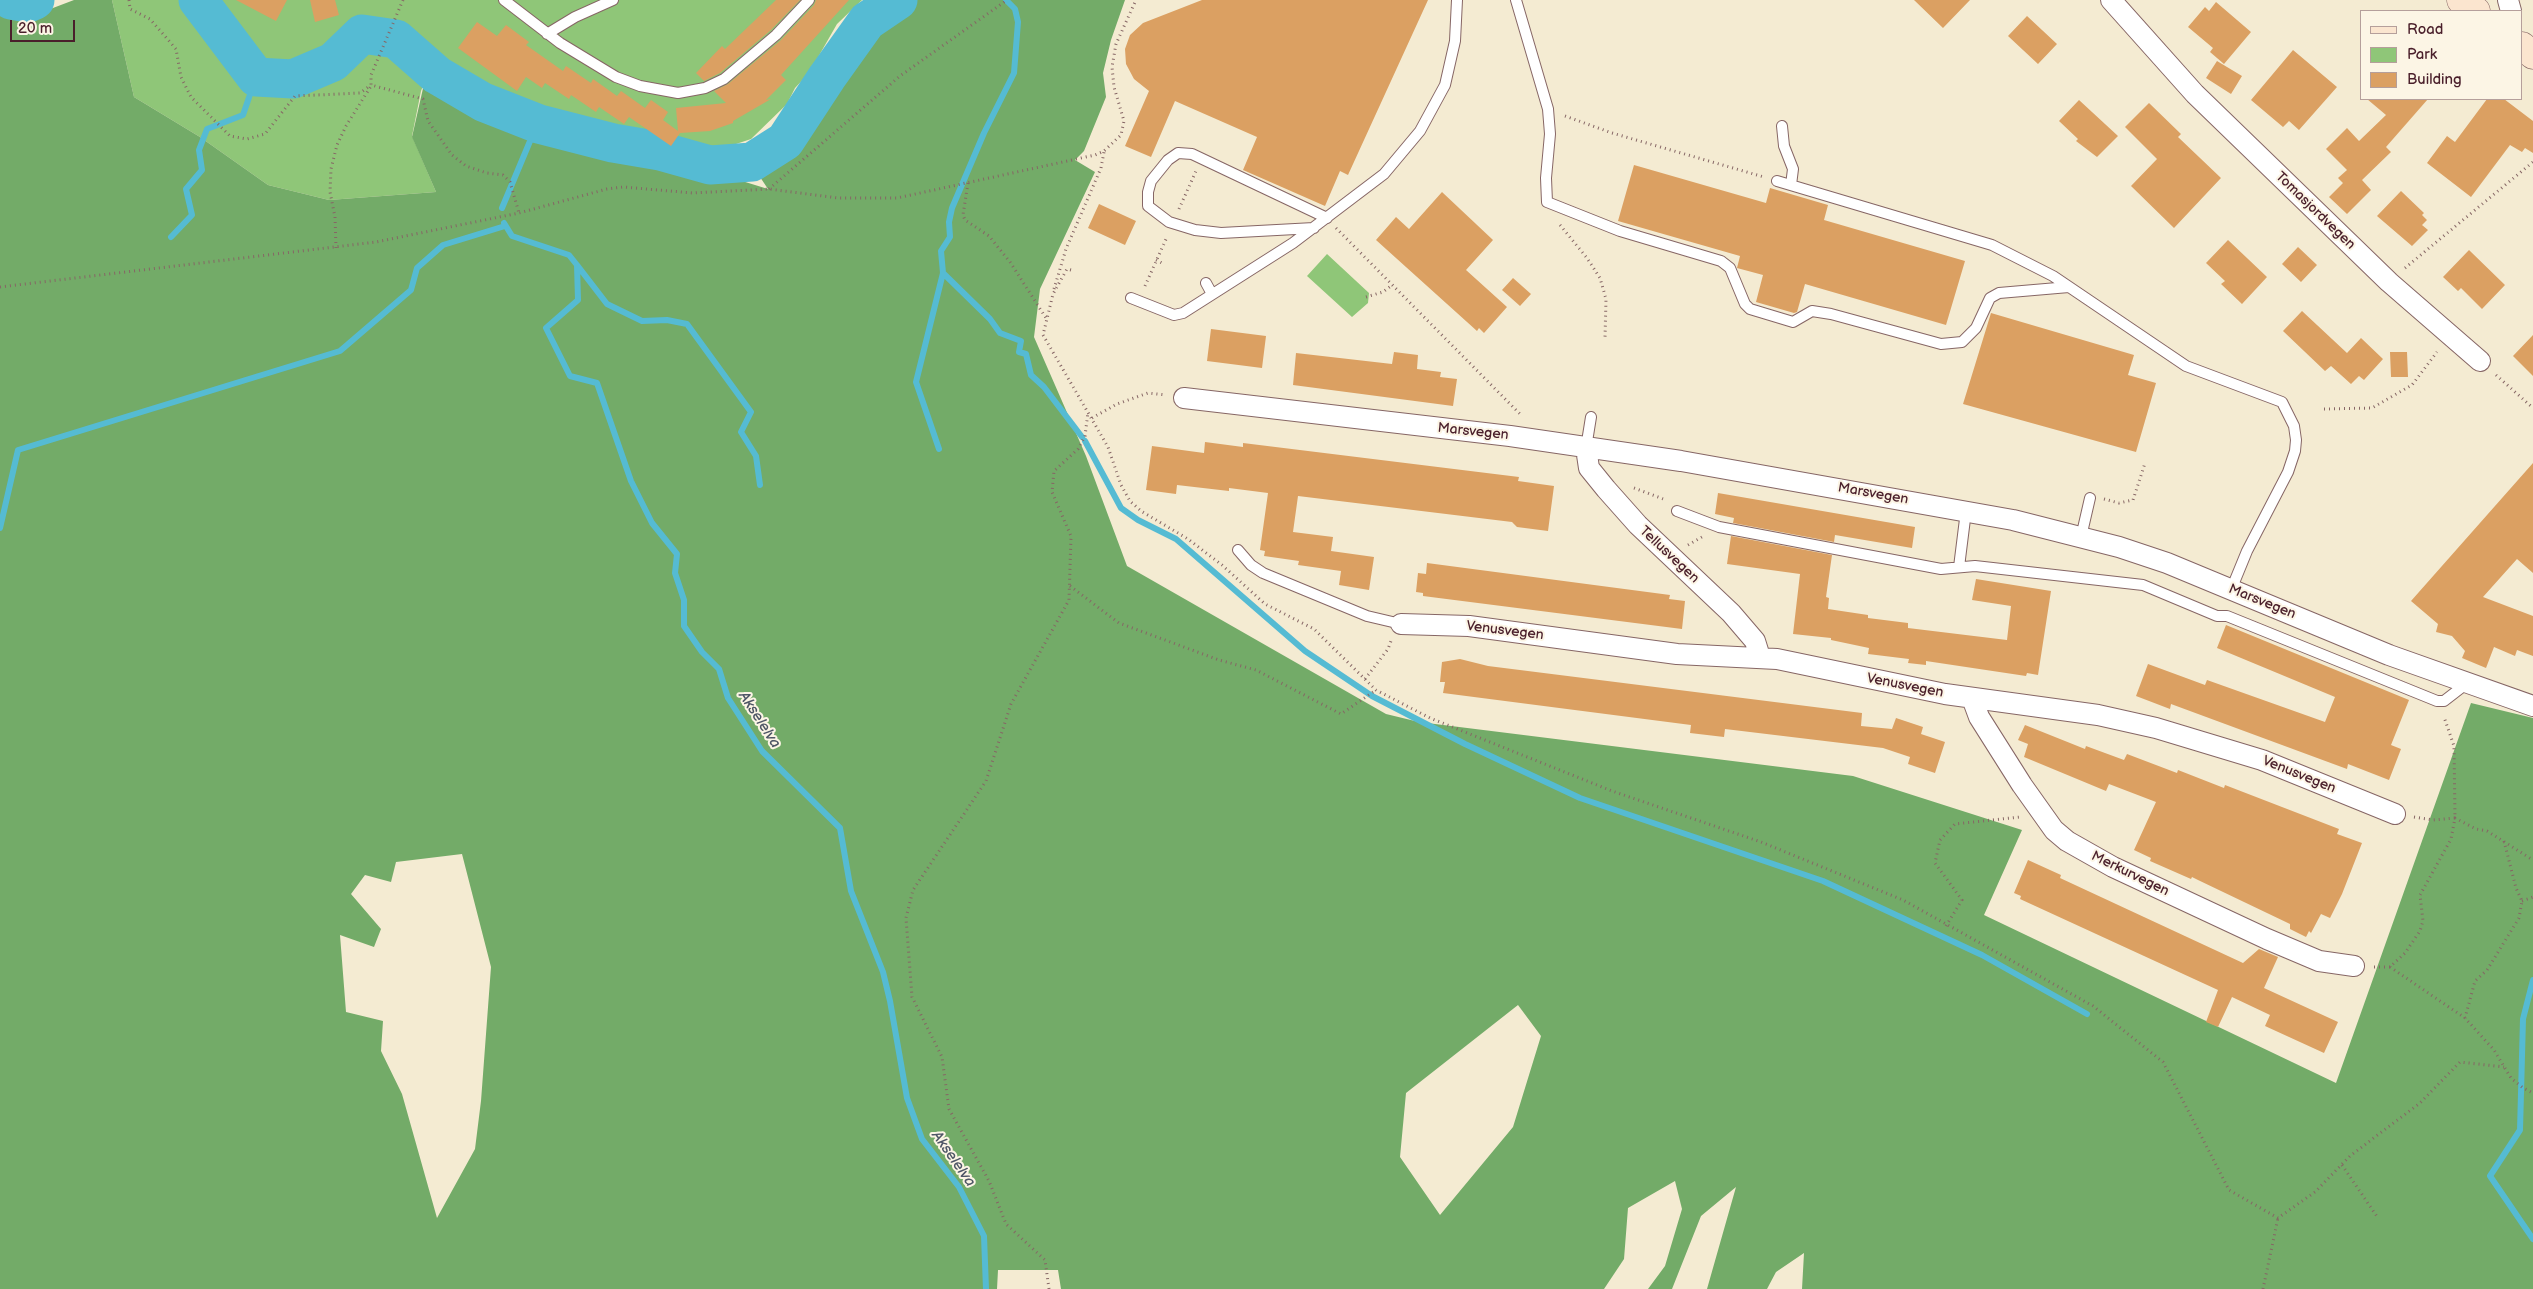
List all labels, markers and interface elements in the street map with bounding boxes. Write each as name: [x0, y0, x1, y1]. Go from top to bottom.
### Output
scale bar: [12, 10, 78, 42]
legend: [2360, 10, 2523, 100]
text: 20 m: [18, 19, 52, 38]
text: Road: [2407, 20, 2443, 39]
text: Park: [2407, 45, 2437, 64]
text: Building: [2407, 70, 2462, 89]
street label: Tomasjordvegen: [2272, 169, 2358, 253]
street label: Marsvegen: [1437, 420, 1509, 444]
street label: Marsvegen: [1837, 480, 1909, 508]
street label: Tellusvegen: [1636, 523, 1702, 587]
street label: Marsvegen: [2226, 581, 2298, 623]
street label: Venusvegen: [1465, 618, 1545, 644]
street label: Venusvegen: [1865, 670, 1945, 702]
water label: Akselelva: [734, 688, 784, 752]
street label: Venusvegen: [2260, 753, 2338, 797]
street label: Merkurvegen: [2088, 848, 2172, 900]
water label: Akselelva: [927, 1128, 979, 1190]

